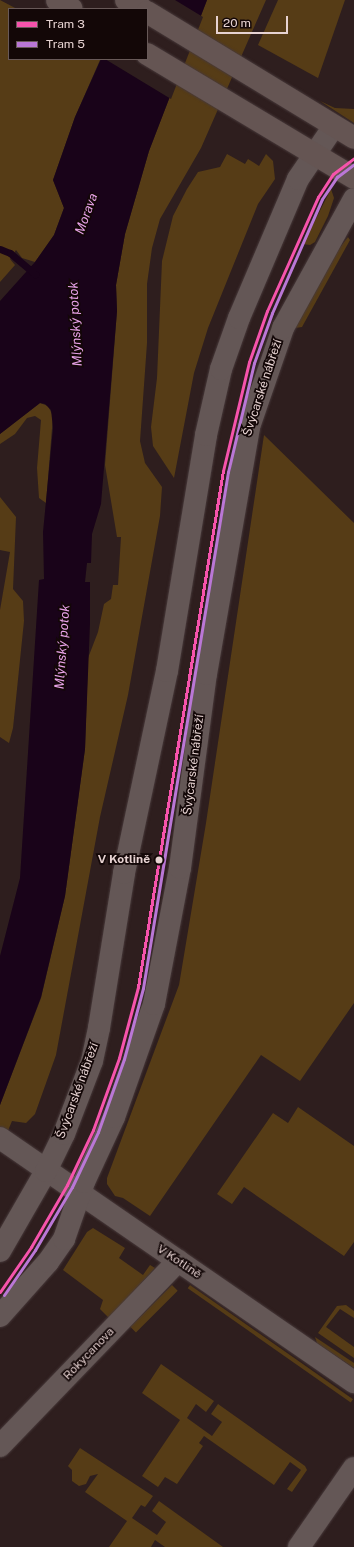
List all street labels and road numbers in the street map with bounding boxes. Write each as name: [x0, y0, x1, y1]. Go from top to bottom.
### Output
street label: Švýcarské nábřeží: [241, 338, 285, 438]
street label: Švýcarské nábřeží: [181, 714, 207, 816]
street label: Švýcarské nábřeží: [54, 1041, 102, 1141]
street label: V Kotlině: [154, 1242, 204, 1282]
street label: Rokycanova: [61, 1325, 117, 1383]

